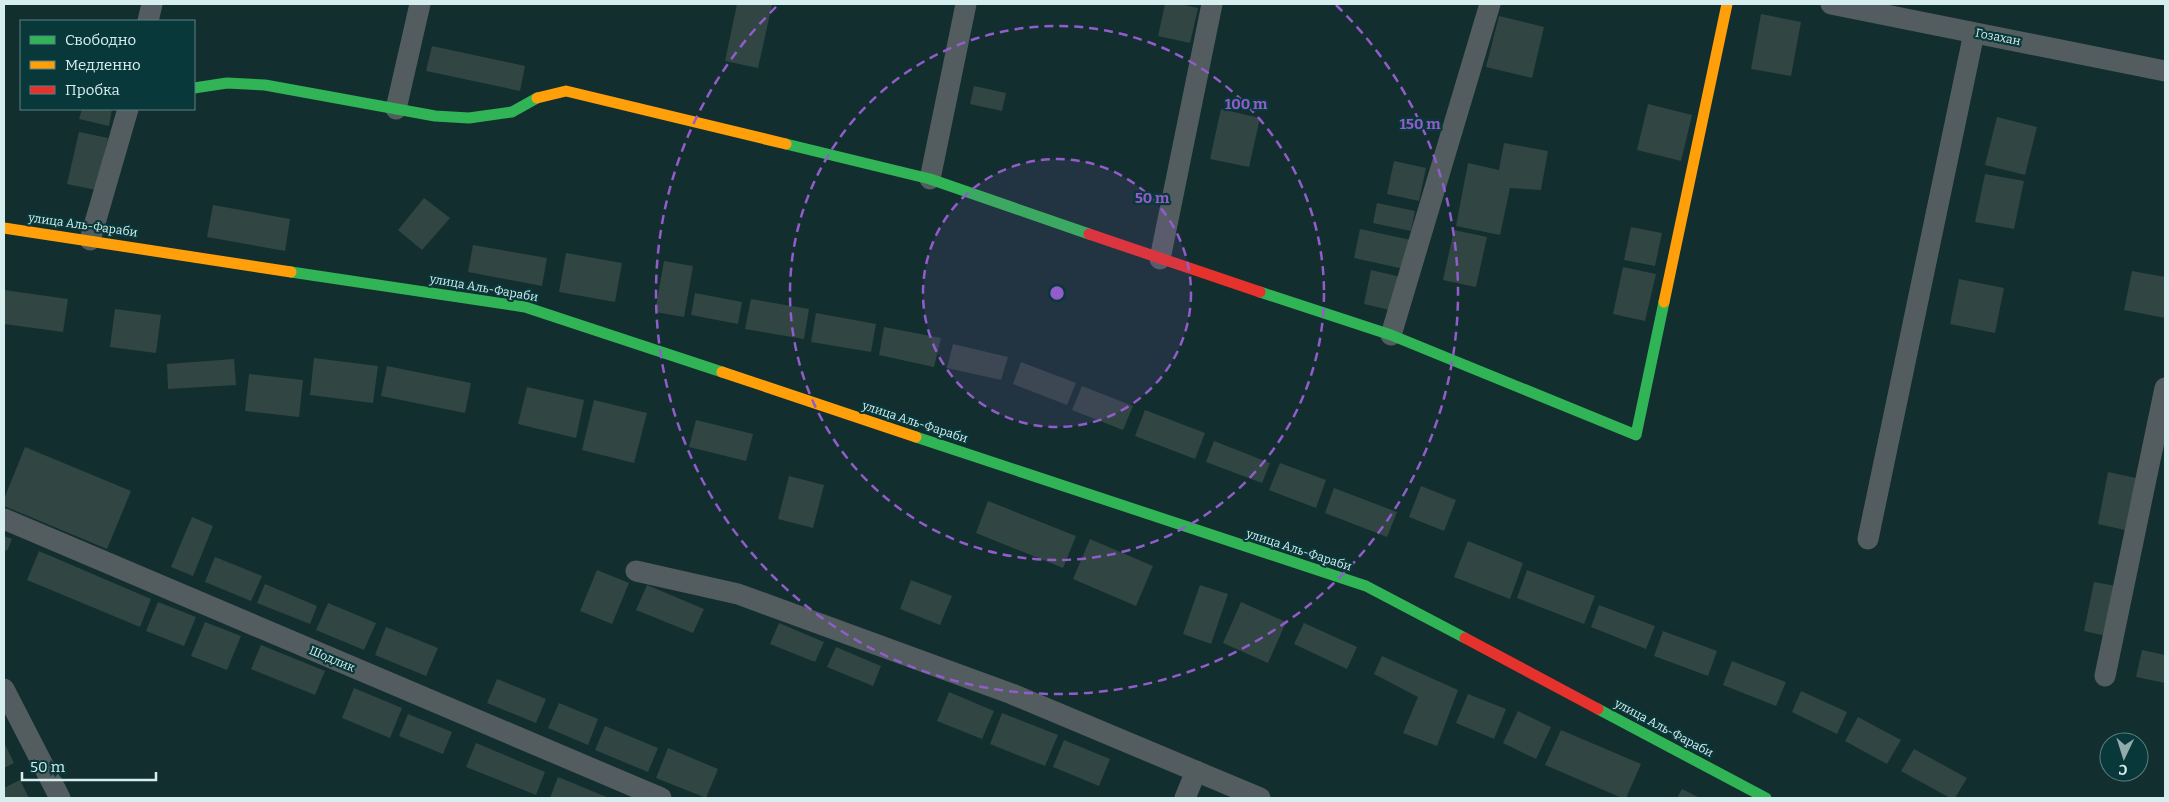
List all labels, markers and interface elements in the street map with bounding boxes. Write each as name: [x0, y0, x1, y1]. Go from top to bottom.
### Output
legend: [20, 20, 195, 110]
street label: Гозахан: [1974, 26, 2022, 48]
text: Свободно: [65, 31, 136, 49]
text: Медленно: [65, 56, 141, 74]
text: Пробка: [65, 81, 120, 99]
text: 100 m: [1225, 95, 1268, 113]
text: 150 m: [1399, 115, 1441, 133]
text: 50 m: [1135, 189, 1170, 207]
street label: улица Аль-Фараби: [27, 210, 138, 240]
street label: улица Аль-Фараби: [428, 271, 539, 304]
centre of rings: [1048, 284, 1066, 302]
street label: улица Аль-Фараби: [860, 398, 969, 446]
street label: улица Аль-Фараби: [1244, 526, 1353, 574]
street label: Шодлик: [307, 643, 357, 675]
street label: улица Аль-Фараби: [1611, 696, 1716, 760]
north arrow: [2099, 732, 2149, 782]
scale bar: [22, 750, 156, 782]
text: 50 m: [30, 758, 66, 776]
text: С: [2118, 761, 2128, 778]

